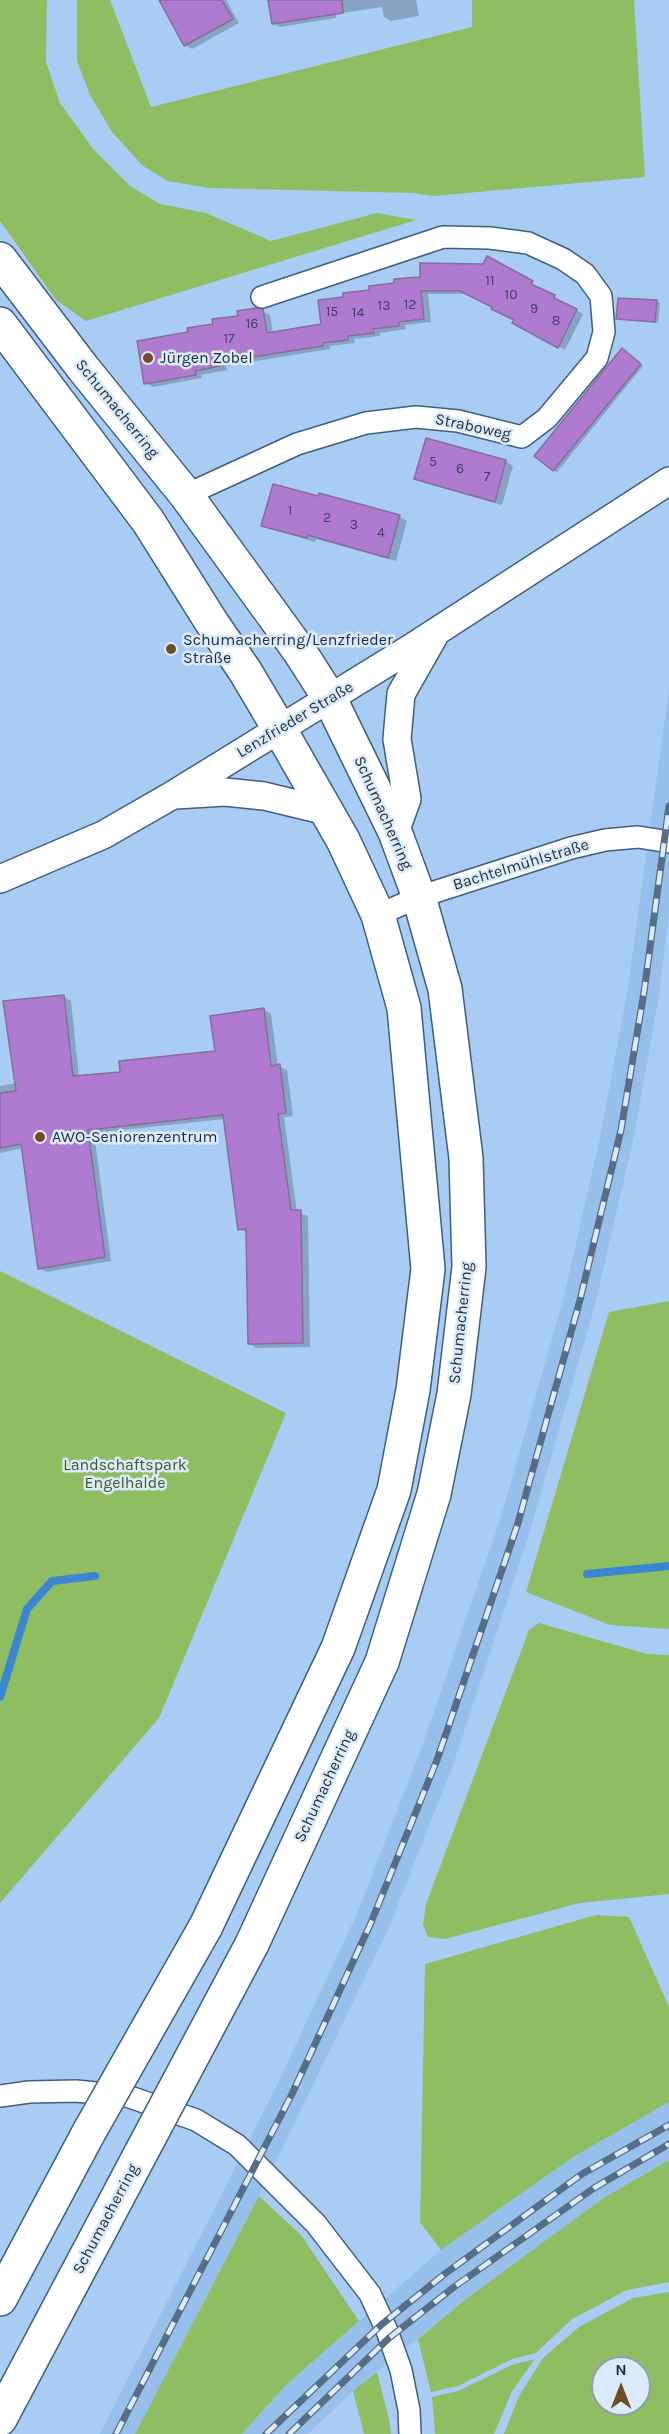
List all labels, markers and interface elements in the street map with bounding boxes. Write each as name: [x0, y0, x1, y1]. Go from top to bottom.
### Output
house number: 11: [485, 273, 495, 289]
house number: 10: [505, 287, 517, 303]
house number: 12: [404, 297, 416, 313]
house number: 13: [378, 298, 390, 314]
house number: 9: [530, 301, 538, 317]
house number: 15: [326, 304, 338, 320]
house number: 14: [352, 305, 364, 321]
house number: 8: [552, 313, 560, 329]
house number: 16: [246, 316, 258, 332]
house number: 17: [223, 331, 235, 347]
place label: Jürgen Zobel: [160, 348, 253, 368]
marker: Jürgen Zobel: [141, 351, 155, 365]
street label: Schumacherring: [71, 355, 163, 463]
street label: Straboweg: [433, 410, 513, 444]
house number: 5: [429, 454, 437, 470]
house number: 6: [456, 461, 464, 477]
house number: 7: [484, 469, 490, 485]
house number: 1: [288, 503, 292, 519]
house number: 2: [323, 510, 331, 526]
house number: 3: [350, 517, 358, 533]
house number: 4: [377, 525, 385, 541]
place label: Schumacherring/Lenzfrieder Straße: [183, 630, 393, 668]
marker: Schumacherring/Lenzfrieder Straße: [164, 642, 178, 656]
street label: Lenzfrieder Straße: [233, 678, 357, 762]
street label: Schumacherring: [349, 753, 417, 873]
street label: Bachtelmühlstraße: [451, 835, 591, 895]
place label: AWO-Seniorenzentrum: [52, 1127, 218, 1147]
marker: AWO-Seniorenzentrum: [33, 1130, 47, 1144]
street label: Schumacherring: [445, 1261, 477, 1385]
park label: Landschaftspark Engelhalde: [63, 1455, 187, 1493]
street label: Schumacherring: [290, 1727, 360, 1845]
street label: Schumacherring: [69, 2161, 143, 2277]
north arrow: [591, 2356, 651, 2416]
text: N: [615, 2360, 627, 2379]

